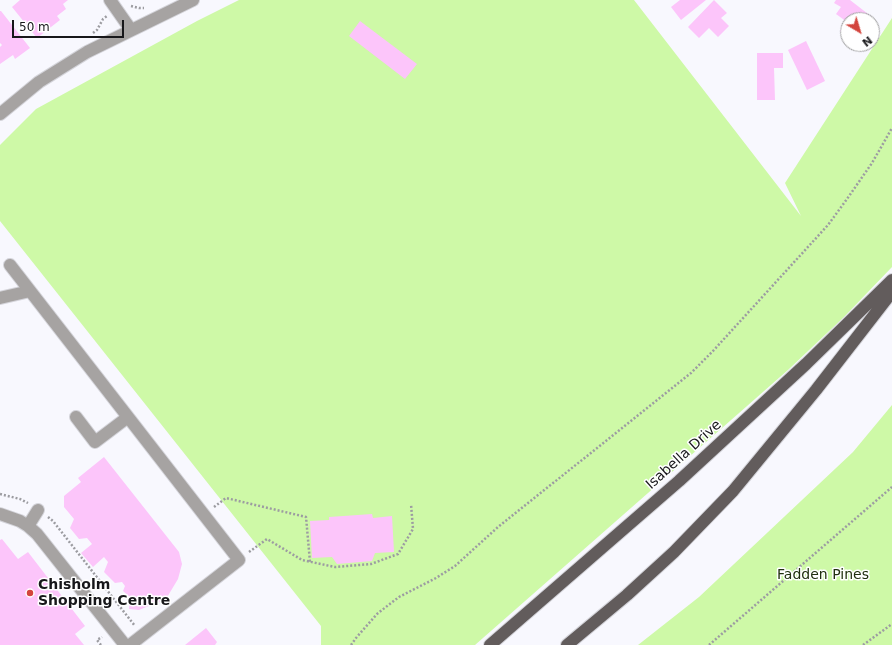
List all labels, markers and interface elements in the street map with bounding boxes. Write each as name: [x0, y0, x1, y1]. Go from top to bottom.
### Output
scale bar: [14, 12, 126, 38]
north arrow: [840, 12, 880, 52]
text: 50 m: [19, 20, 50, 34]
text: N: [859, 33, 875, 49]
street label: Isabella Drive: [643, 417, 725, 493]
park label: Fadden Pines: [777, 567, 869, 583]
place label: Chisholm Shopping Centre: [38, 577, 170, 610]
marker: Chisholm Shopping Centre: [25, 588, 35, 598]

